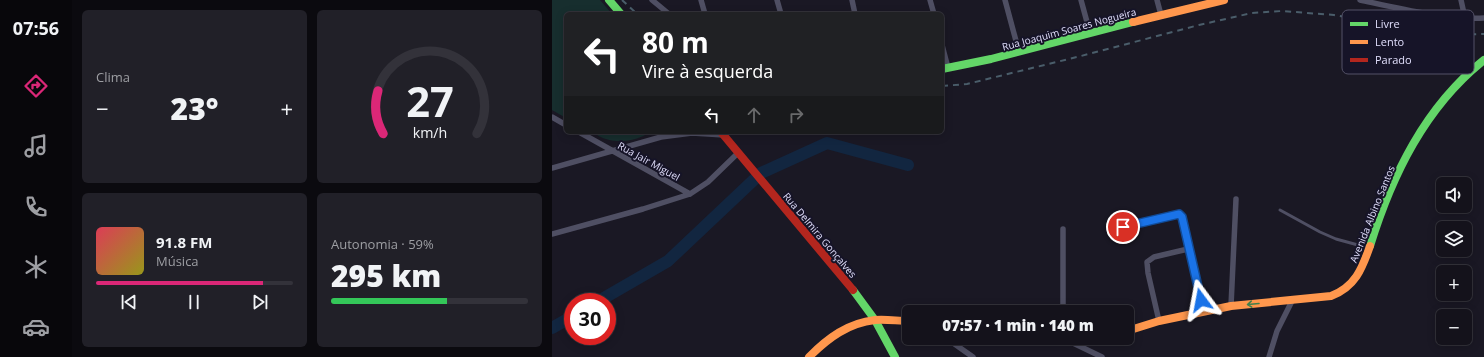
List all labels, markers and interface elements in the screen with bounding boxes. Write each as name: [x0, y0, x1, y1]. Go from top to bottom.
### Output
street label: Rua Joaquim Soares Nogueira: [1000, 4, 1138, 54]
legend: [1342, 10, 1474, 74]
text: 07:56: [13, 16, 59, 40]
text: Livre: [1375, 16, 1400, 31]
text: 80 m: [642, 23, 709, 61]
icon: left: [576, 28, 628, 80]
text: Lento: [1375, 34, 1405, 49]
text: Parado: [1375, 52, 1412, 67]
text: Vire à esquerda: [642, 59, 773, 83]
text: Clima: [96, 68, 130, 86]
icon: directions: [22, 72, 50, 100]
text: 27: [406, 73, 453, 129]
text: 23°: [171, 88, 218, 129]
text: −: [96, 93, 109, 123]
text: +: [280, 93, 293, 123]
icon: left: [701, 104, 723, 126]
icon: ahead: [743, 104, 765, 126]
icon: right: [785, 104, 807, 126]
text: km/h: [412, 123, 447, 142]
icon: music: [22, 132, 50, 160]
street label: Rua Jair Miguel: [615, 138, 683, 184]
street label: Avenida Albino Santos: [1346, 163, 1398, 265]
map controls: [1436, 177, 1472, 345]
button: sound: [1436, 177, 1472, 213]
street label: Rua Delmira Gonçalves: [780, 189, 860, 281]
icon: phone: [22, 193, 50, 221]
pin: [1106, 210, 1140, 244]
icon: arrive: [1112, 216, 1134, 238]
button: layers: [1436, 221, 1472, 257]
text: 91.8 FM: [156, 232, 212, 252]
text: Autonomia · 59%: [331, 235, 434, 253]
text: Música: [156, 252, 199, 270]
icon: climate: [22, 253, 50, 281]
text: 295 km: [331, 255, 441, 296]
button: +: [1436, 265, 1472, 301]
position arrow: [1180, 279, 1222, 321]
icon: previous: [118, 291, 140, 313]
icon: pause: [183, 291, 205, 313]
icon: next: [249, 291, 271, 313]
speed limit sign: 30: [564, 293, 616, 345]
one-way arrow: [1247, 301, 1260, 308]
button: −: [1436, 309, 1472, 345]
icon: car: [22, 313, 50, 341]
text: 07:57 · 1 min · 140 m: [942, 315, 1094, 335]

